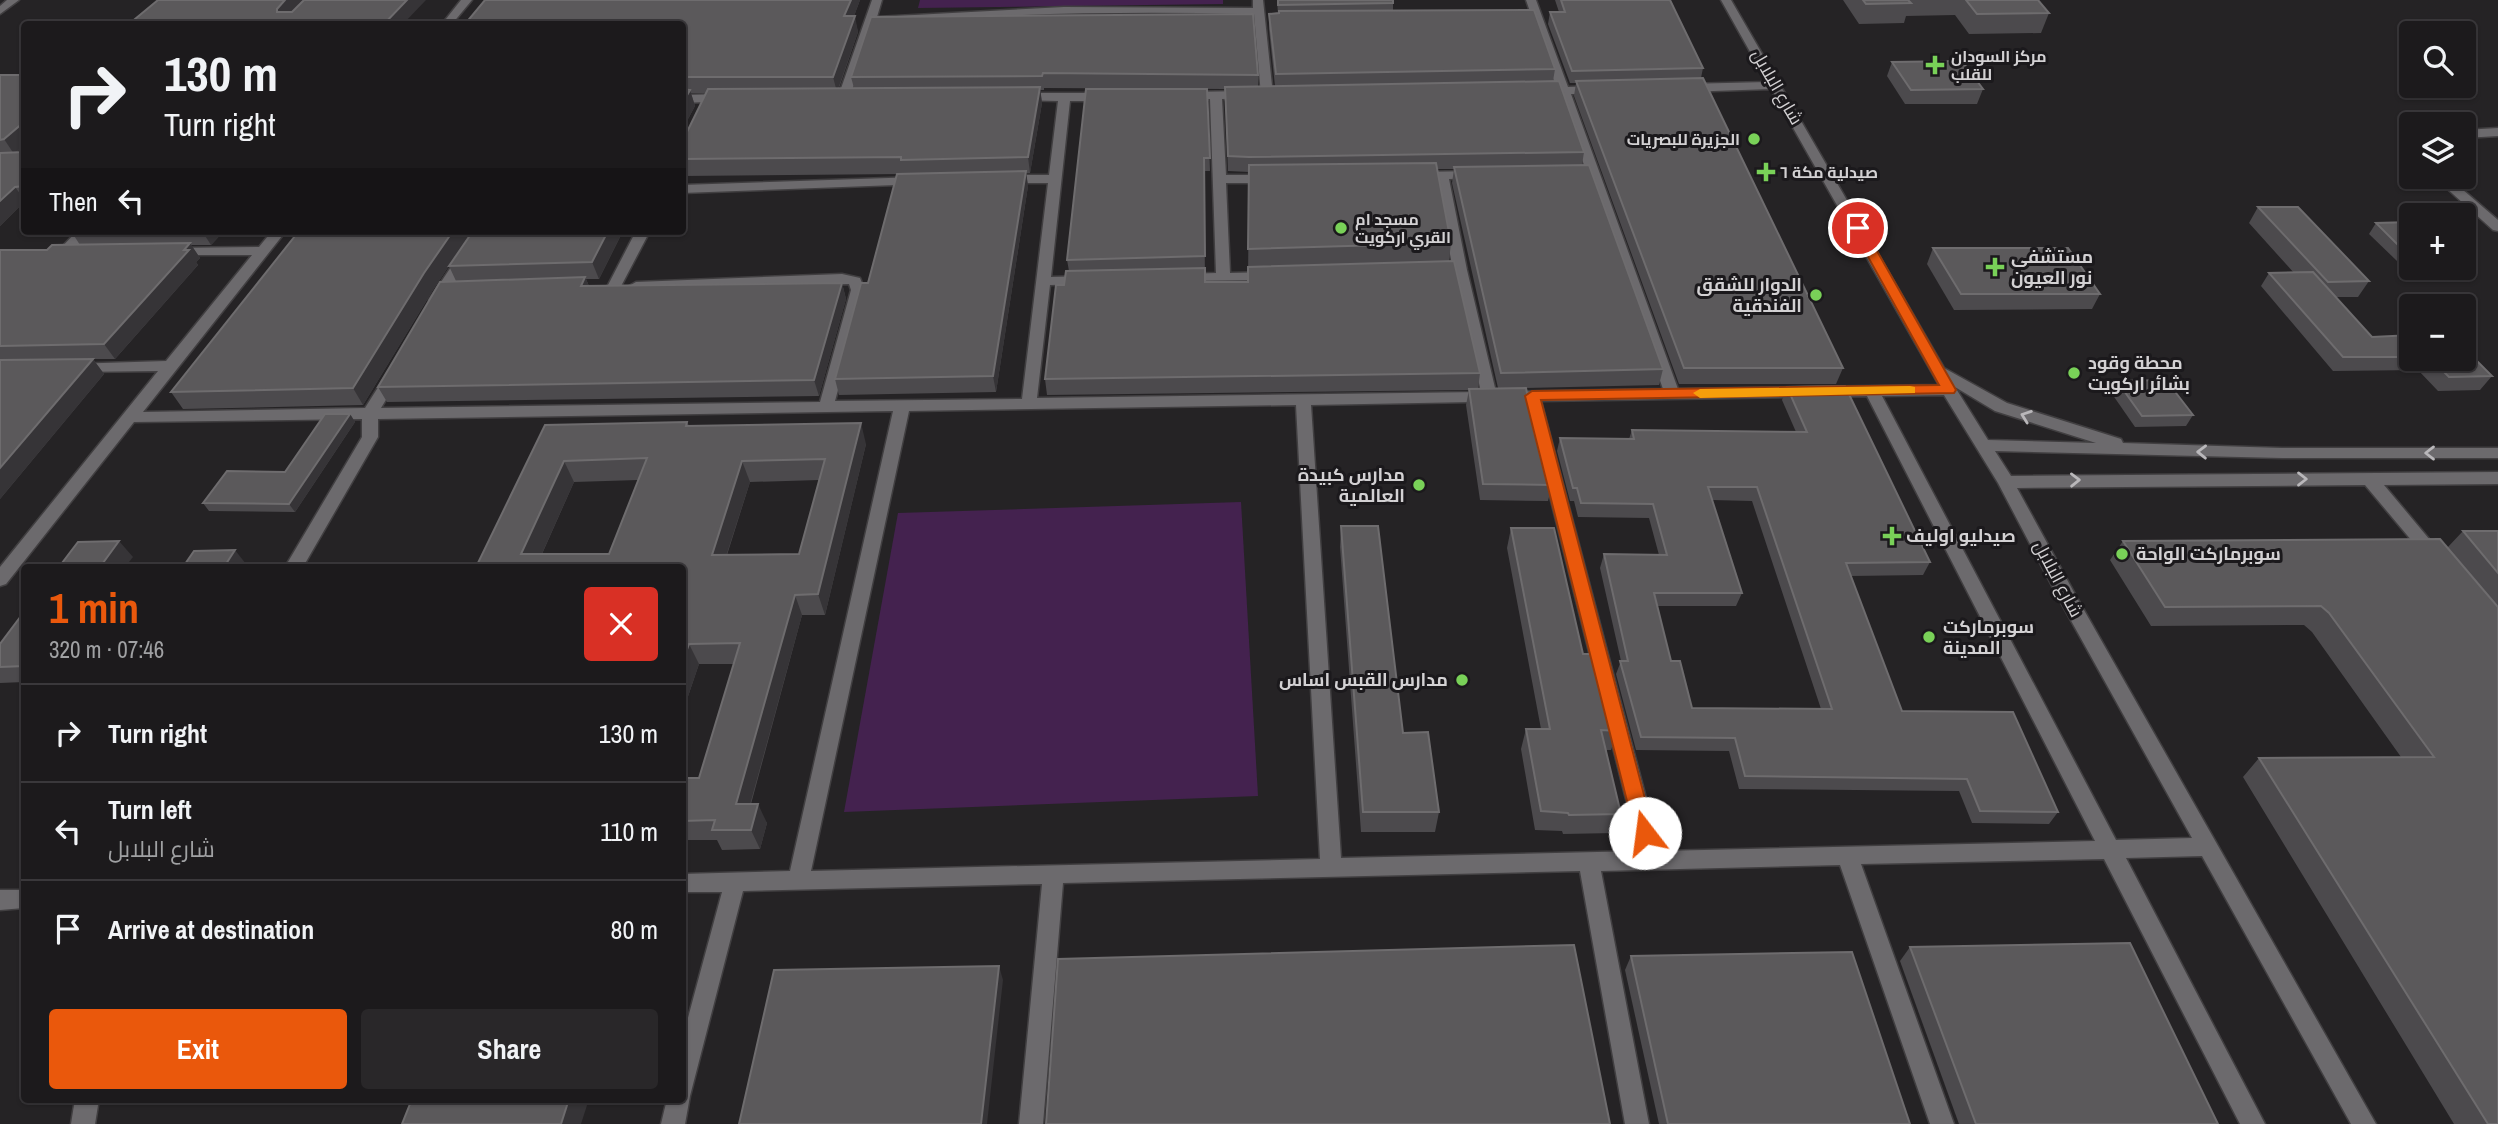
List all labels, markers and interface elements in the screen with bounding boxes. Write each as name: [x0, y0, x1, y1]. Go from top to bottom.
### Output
map controls: [2399, 21, 2476, 371]
button: search: [2399, 21, 2476, 98]
text: 130 m: [164, 40, 278, 106]
street label: شارع البلابل: [1746, 44, 1809, 129]
place label: مركز السودان للقلب: [1951, 45, 2047, 85]
icon: right: [49, 49, 140, 140]
marker: مركز السودان للقلب: [1925, 55, 1945, 75]
text: Turn right: [164, 103, 276, 146]
button: layers: [2399, 112, 2476, 189]
place label: الجزيرة للبصريات: [1627, 128, 1740, 150]
marker: الجزيرة للبصريات: [1746, 131, 1762, 147]
place label: صيدلية مكة ٦: [1780, 161, 1878, 183]
marker: صيدلية مكة ٦: [1758, 164, 1774, 180]
icon: left: [112, 182, 150, 220]
text: Then: [49, 184, 98, 219]
pin: [1828, 198, 1888, 258]
button: +: [2399, 203, 2476, 280]
place label: مسجد ام القري اركويت: [1355, 208, 1451, 250]
icon: arrive: [1839, 209, 1877, 247]
marker: مسجد ام القري اركويت: [1333, 220, 1349, 236]
place label: مستشفى نور العيون: [2011, 244, 2093, 290]
marker: مستشفى نور العيون: [1985, 257, 2005, 277]
place label: الدوار للشقق الفندقية: [1697, 272, 1802, 318]
marker: الدوار للشقق الفندقية: [1808, 287, 1824, 303]
button: −: [2399, 294, 2476, 371]
place label: محطة وقود بشائر اركويت: [2088, 350, 2190, 396]
marker: محطة وقود بشائر اركويت: [2066, 365, 2082, 381]
one-way arrow: [2020, 411, 2032, 425]
one-way arrow: [2197, 444, 2208, 459]
one-way arrow: [2424, 445, 2435, 461]
place label: مدارس كبيدة العالمية: [1298, 462, 1405, 508]
one-way arrow: [2297, 471, 2308, 487]
one-way arrow: [2069, 473, 2080, 488]
marker: مدارس كبيدة العالمية: [1411, 477, 1427, 493]
place label: صيدليو اوليف: [1906, 523, 2016, 548]
marker: صيدليو اوليف: [1884, 528, 1900, 544]
street label: شارع البلابل: [2028, 536, 2089, 622]
place label: سوبرماركت الواحة: [2136, 541, 2281, 566]
marker: سوبرماركت الواحة: [2114, 546, 2130, 562]
text: 1 min: [49, 580, 139, 636]
button: close: [584, 587, 658, 661]
place label: سوبرماركت المدينة: [1943, 614, 2034, 660]
marker: سوبرماركت المدينة: [1921, 629, 1937, 645]
text: 320 m · 07:46: [49, 634, 164, 665]
place label: مدارس القبس اساس: [1279, 667, 1448, 692]
marker: مدارس القبس اساس: [1454, 672, 1470, 688]
icon: right: [49, 714, 87, 752]
text: Turn right: [108, 716, 207, 751]
text: 130 m: [599, 716, 658, 751]
text: Turn left: [108, 792, 192, 827]
position arrow: [1608, 796, 1682, 870]
icon: left: [49, 812, 87, 850]
text: 110 m: [600, 814, 658, 849]
text: شارع البلابل: [108, 833, 215, 864]
icon: arrive: [49, 910, 87, 948]
text: Arrive at destination: [108, 912, 314, 947]
text: 80 m: [611, 912, 658, 947]
button: Exit: [49, 1009, 347, 1089]
button: Share: [361, 1009, 658, 1089]

